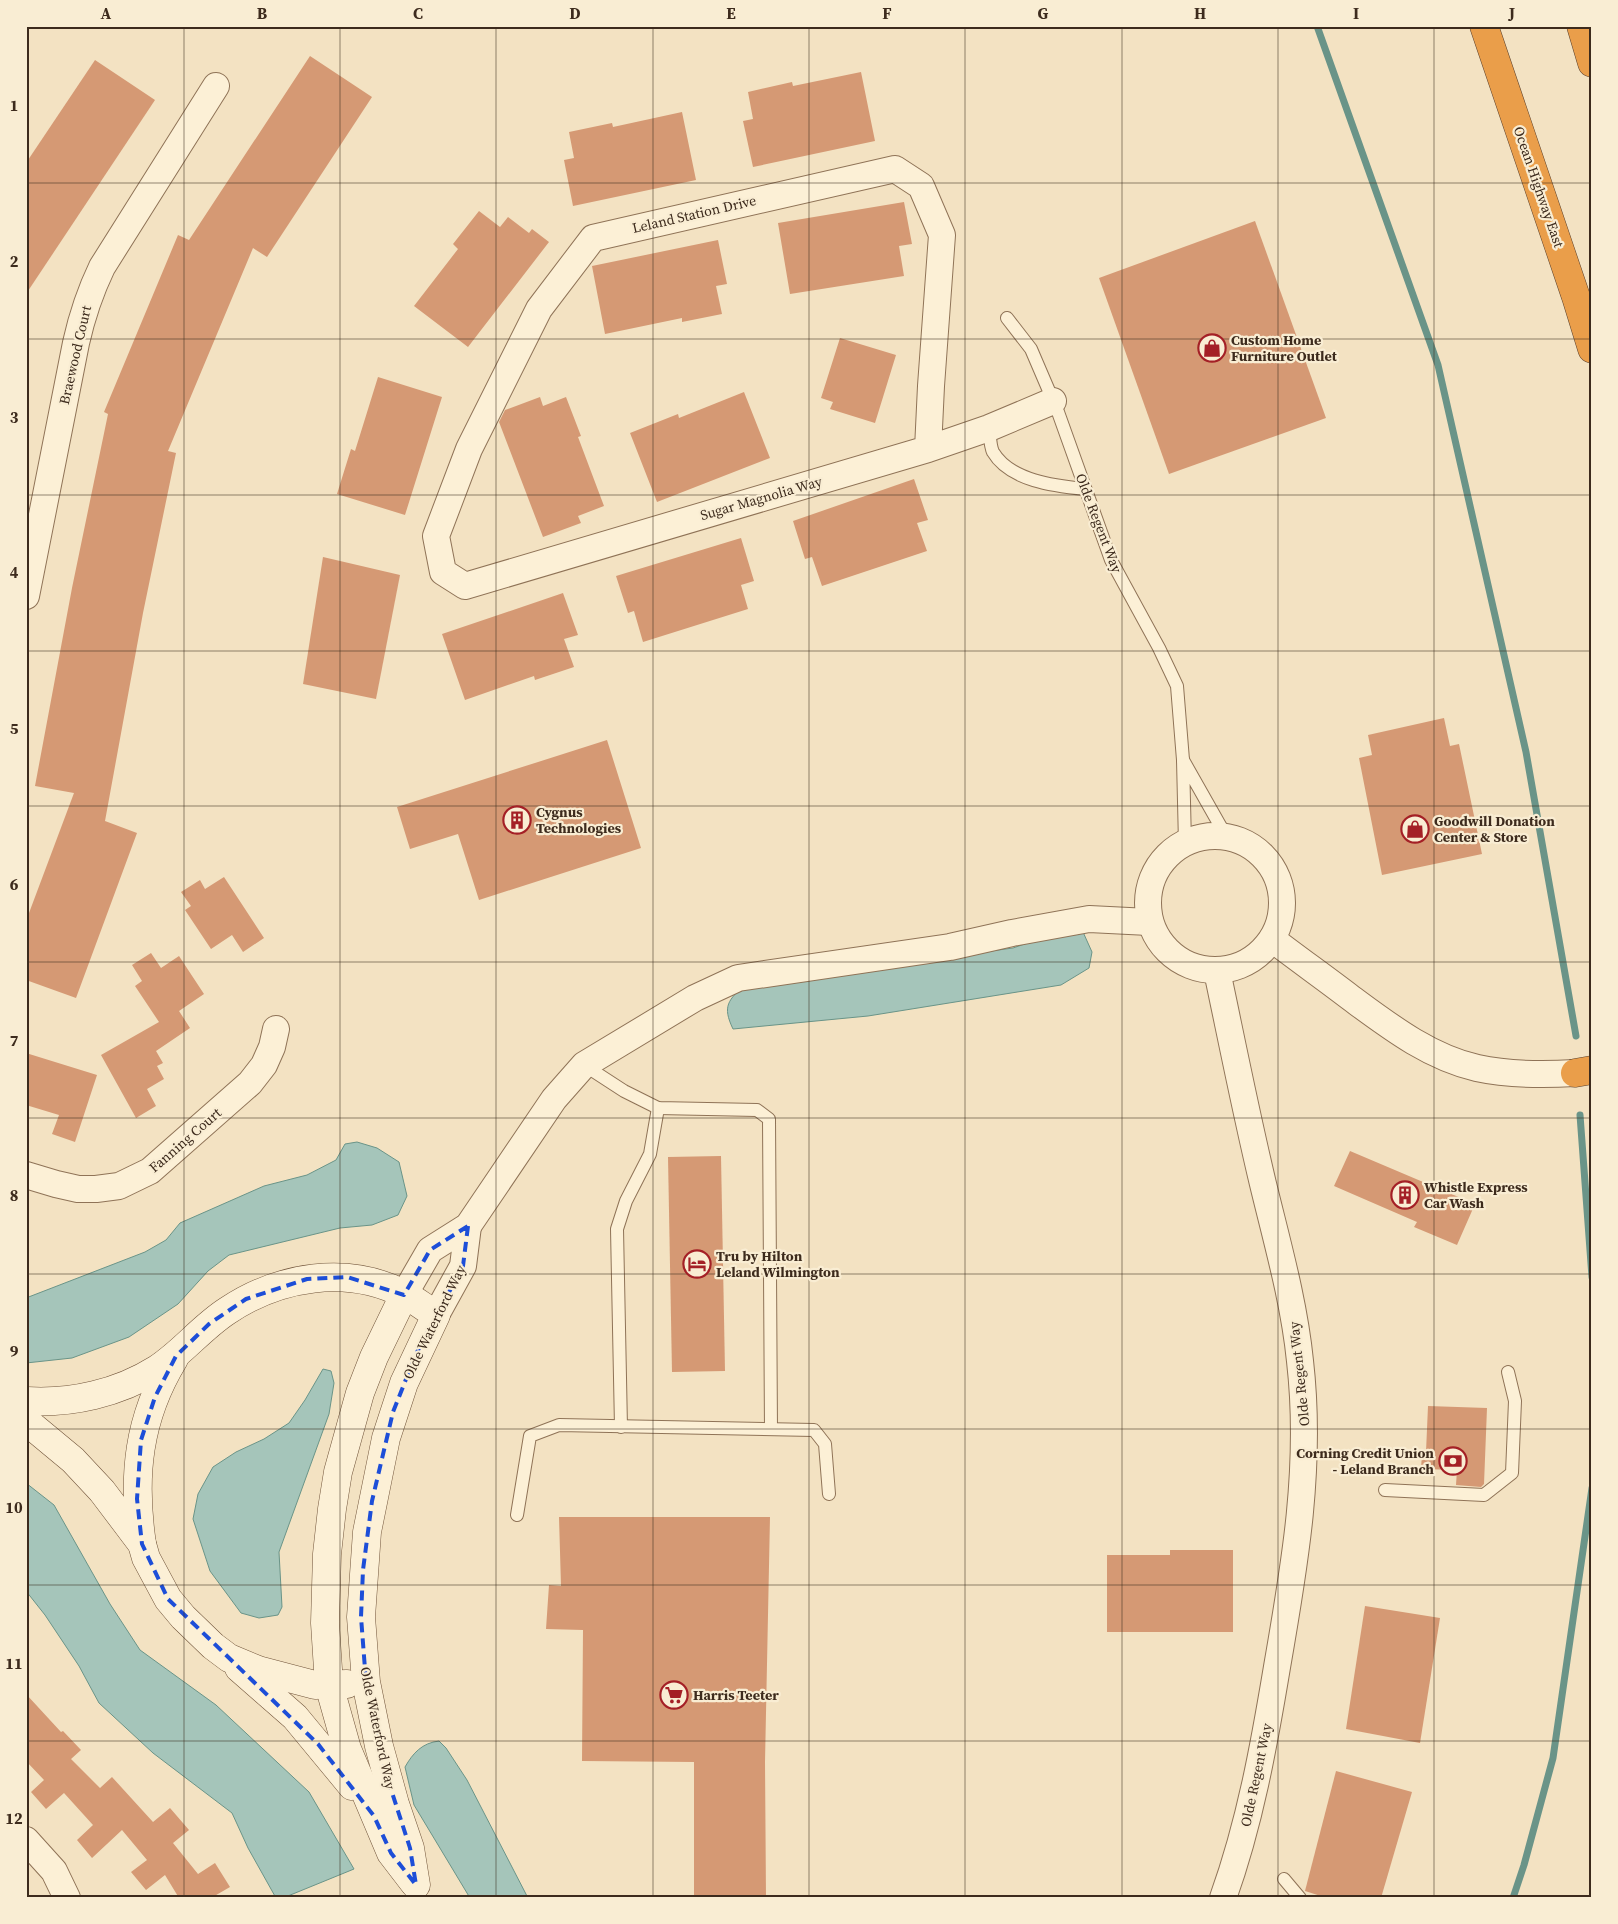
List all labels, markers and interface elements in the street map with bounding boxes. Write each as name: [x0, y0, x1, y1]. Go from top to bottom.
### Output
text: A: [101, 2, 112, 24]
text: B: [257, 2, 268, 24]
text: C: [413, 2, 423, 24]
text: D: [569, 2, 581, 24]
text: E: [726, 2, 736, 24]
text: F: [882, 2, 892, 24]
text: G: [1038, 2, 1049, 24]
text: H: [1194, 2, 1206, 24]
text: I: [1353, 2, 1359, 24]
text: J: [1508, 2, 1515, 24]
text: 1: [10, 94, 18, 116]
street label: Ocean Highway East: [1509, 124, 1569, 251]
street label: Leland Station Drive: [630, 190, 758, 238]
text: 2: [10, 250, 19, 272]
street label: Braewood Court: [54, 303, 96, 406]
place label: Custom Home Furniture Outlet: [1231, 330, 1338, 366]
shop icon: Custom Home Furniture Outlet: [1197, 333, 1227, 363]
text: 3: [10, 406, 19, 428]
street label: Olde Regent Way: [1071, 470, 1127, 576]
street label: Sugar Magnolia Way: [698, 471, 825, 525]
text: 4: [10, 561, 19, 583]
text: 5: [10, 717, 19, 739]
place label: Cygnus Technologies: [536, 802, 622, 838]
building icon: Cygnus Technologies: [502, 805, 532, 835]
place label: Goodwill Donation Center & Store: [1434, 811, 1555, 847]
shop icon: Goodwill Donation Center & Store: [1400, 814, 1430, 844]
text: 6: [10, 873, 19, 895]
text: 7: [10, 1029, 19, 1051]
street label: Fanning Court: [144, 1103, 226, 1177]
place label: Whistle Express Car Wash: [1424, 1177, 1528, 1213]
building icon: Whistle Express Car Wash: [1390, 1180, 1420, 1210]
text: 8: [10, 1184, 18, 1206]
place label: Tru by Hilton Leland Wilmington: [716, 1246, 840, 1282]
hotel icon: Tru by Hilton Leland Wilmington: [682, 1249, 712, 1279]
street label: Olde Waterford Way: [398, 1261, 471, 1382]
street label: Olde Regent Way: [1283, 1320, 1314, 1427]
text: 9: [10, 1340, 19, 1362]
place label: Corning Credit Union - Leland Branch: [1296, 1443, 1434, 1479]
bank icon: Corning Credit Union - Leland Branch: [1438, 1446, 1468, 1476]
text: 10: [5, 1496, 23, 1518]
text: 11: [5, 1652, 23, 1674]
street label: Olde Waterford Way: [355, 1665, 401, 1792]
supermarket icon: Harris Teeter: [659, 1680, 689, 1710]
place label: Harris Teeter: [693, 1685, 779, 1705]
street label: Olde Regent Way: [1235, 1721, 1277, 1829]
text: 12: [5, 1807, 23, 1829]

